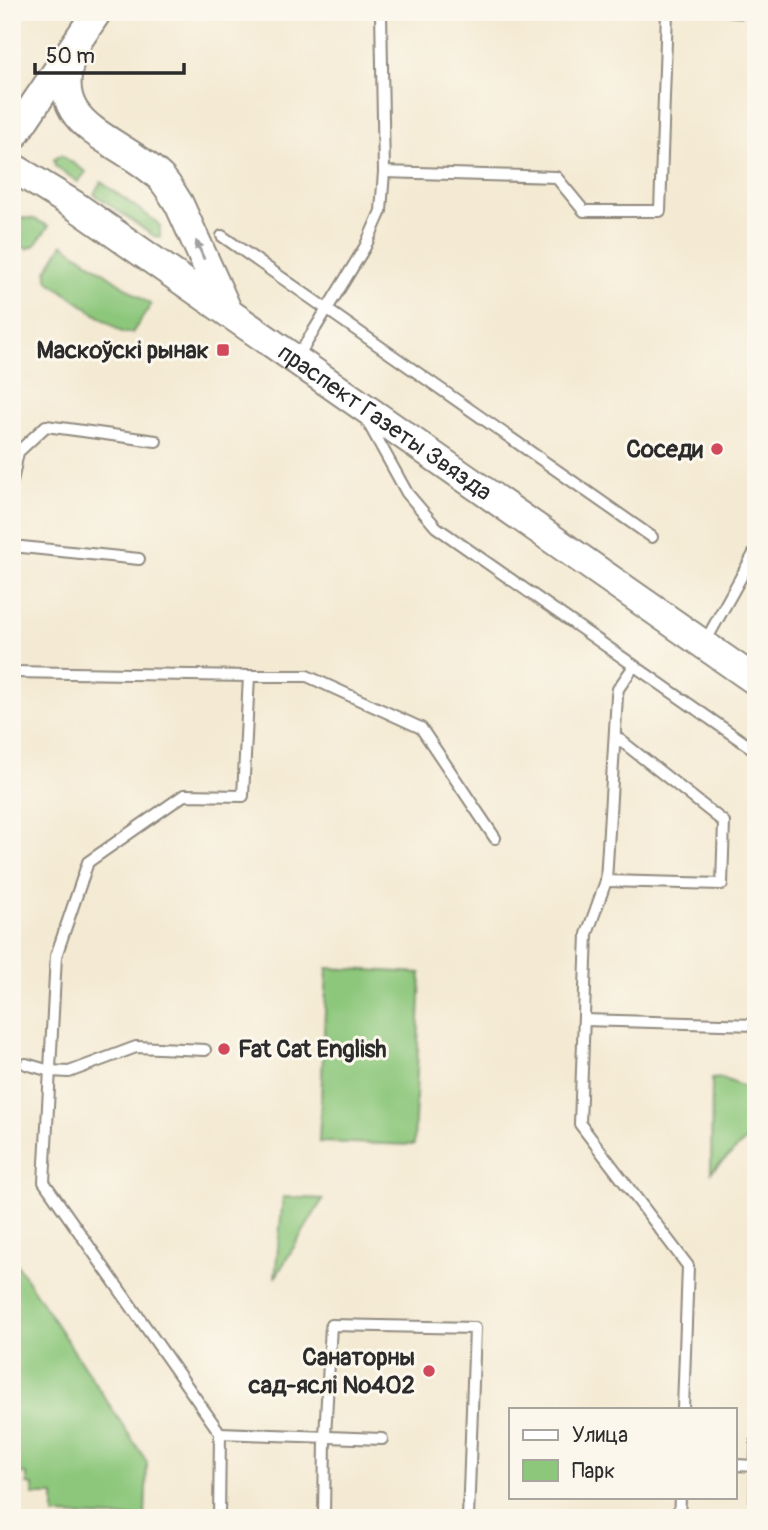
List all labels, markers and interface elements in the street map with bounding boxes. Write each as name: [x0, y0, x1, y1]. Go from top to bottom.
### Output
scale bar: [35, 32, 184, 76]
text: 50 m: [46, 43, 95, 70]
one-way arrow: [194, 240, 206, 260]
place label: Маскоўскі рынак: [36, 336, 209, 365]
street label: праспект Газеты Звязда: [273, 337, 497, 507]
marker: Маскоўскі рынак: [215, 342, 231, 358]
place label: Соседи: [626, 435, 703, 464]
marker: Соседи: [709, 441, 725, 457]
place label: Fat Cat English: [238, 1035, 387, 1064]
marker: Fat Cat English: [216, 1041, 232, 1057]
place label: Санаторны сад-яслі №402: [248, 1343, 415, 1400]
marker: Санаторны сад-яслі №402: [421, 1363, 437, 1379]
legend: [509, 1408, 736, 1498]
text: Улица: [572, 1422, 628, 1449]
text: Парк: [572, 1458, 615, 1485]

